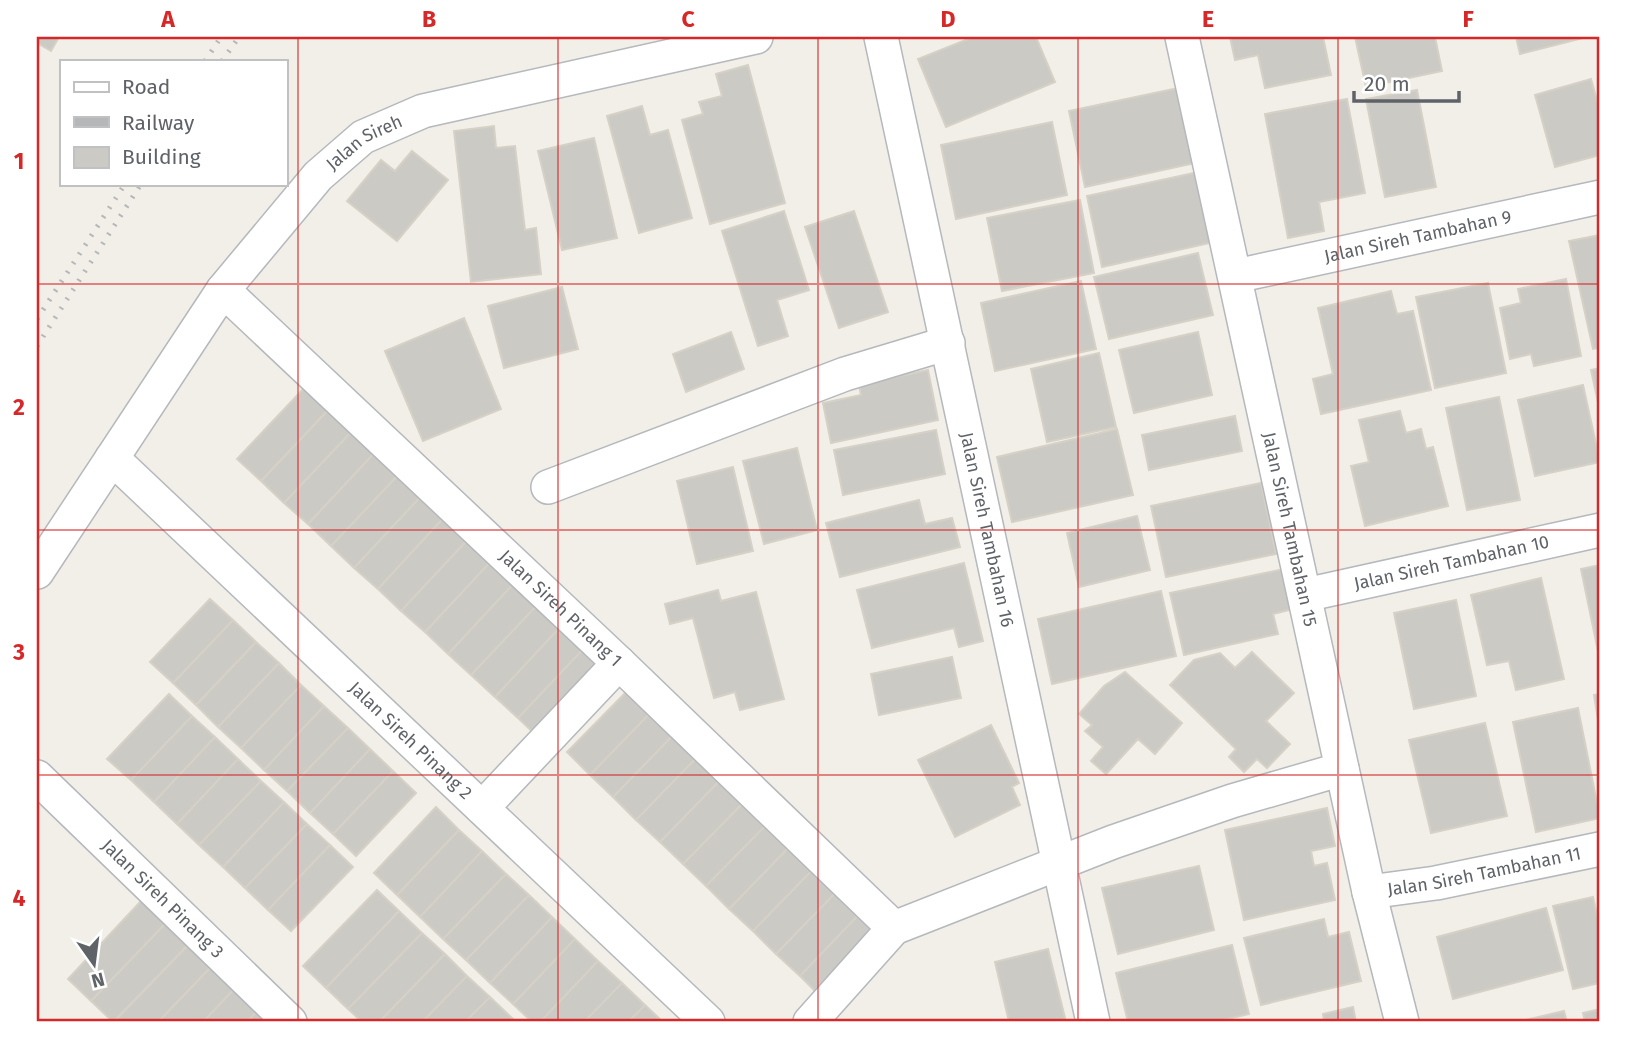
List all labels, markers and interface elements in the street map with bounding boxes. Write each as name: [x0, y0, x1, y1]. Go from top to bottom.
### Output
text: A: [160, 5, 175, 33]
text: B: [422, 5, 436, 33]
text: C: [681, 5, 695, 33]
text: D: [941, 5, 956, 33]
text: E: [1202, 5, 1214, 33]
text: F: [1462, 5, 1474, 33]
legend: [60, 60, 287, 186]
scale bar: [1354, 60, 1458, 104]
text: 20 m: [1364, 71, 1410, 97]
text: Road: [122, 74, 170, 100]
text: Railway: [122, 110, 195, 136]
street label: Jalan Sireh: [322, 110, 406, 175]
text: Building: [122, 144, 201, 170]
text: 1: [14, 147, 24, 175]
street label: Jalan Sireh Tambahan 9: [1322, 206, 1513, 268]
text: 2: [13, 393, 25, 421]
street label: Jalan Sireh Tambahan 16: [955, 430, 1019, 629]
street label: Jalan Sireh Tambahan 15: [1258, 430, 1322, 629]
street label: Jalan Sireh Tambahan 10: [1352, 531, 1551, 595]
street label: Jalan Sireh Pinang 1: [495, 545, 627, 671]
text: 3: [12, 638, 25, 666]
street label: Jalan Sireh Pinang 2: [344, 677, 477, 804]
street label: Jalan Sireh Pinang 3: [97, 835, 228, 963]
street label: Jalan Sireh Tambahan 11: [1386, 842, 1583, 900]
text: 4: [13, 884, 26, 912]
north arrow: [60, 930, 130, 1000]
text: N: [89, 967, 107, 993]

